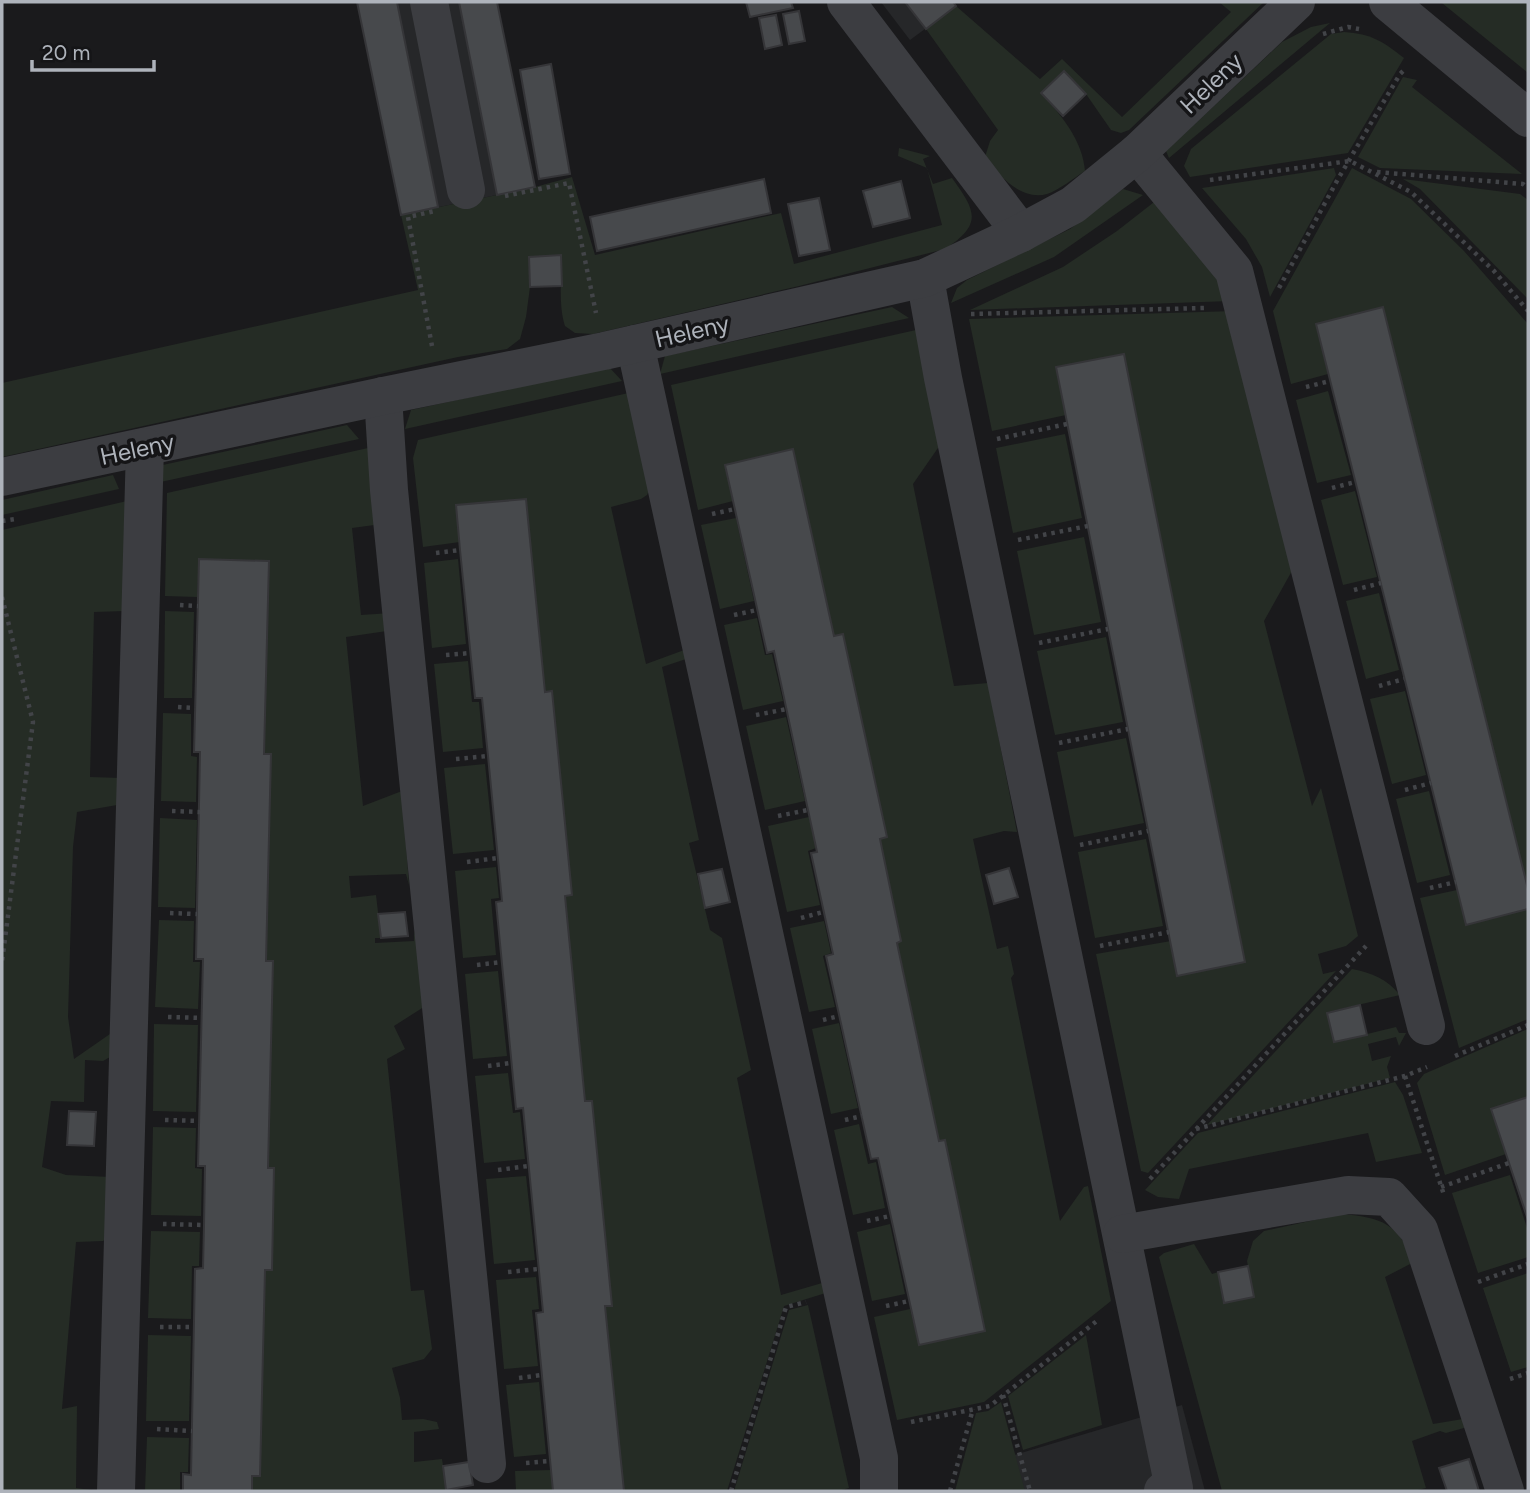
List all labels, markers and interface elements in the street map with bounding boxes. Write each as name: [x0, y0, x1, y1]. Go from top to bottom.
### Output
scale bar: [32, 28, 154, 72]
text: 20 m: [42, 40, 90, 65]
street label: Heleny: [1174, 46, 1248, 120]
street label: Heleny: [652, 308, 732, 354]
street label: Heleny: [97, 427, 177, 471]

